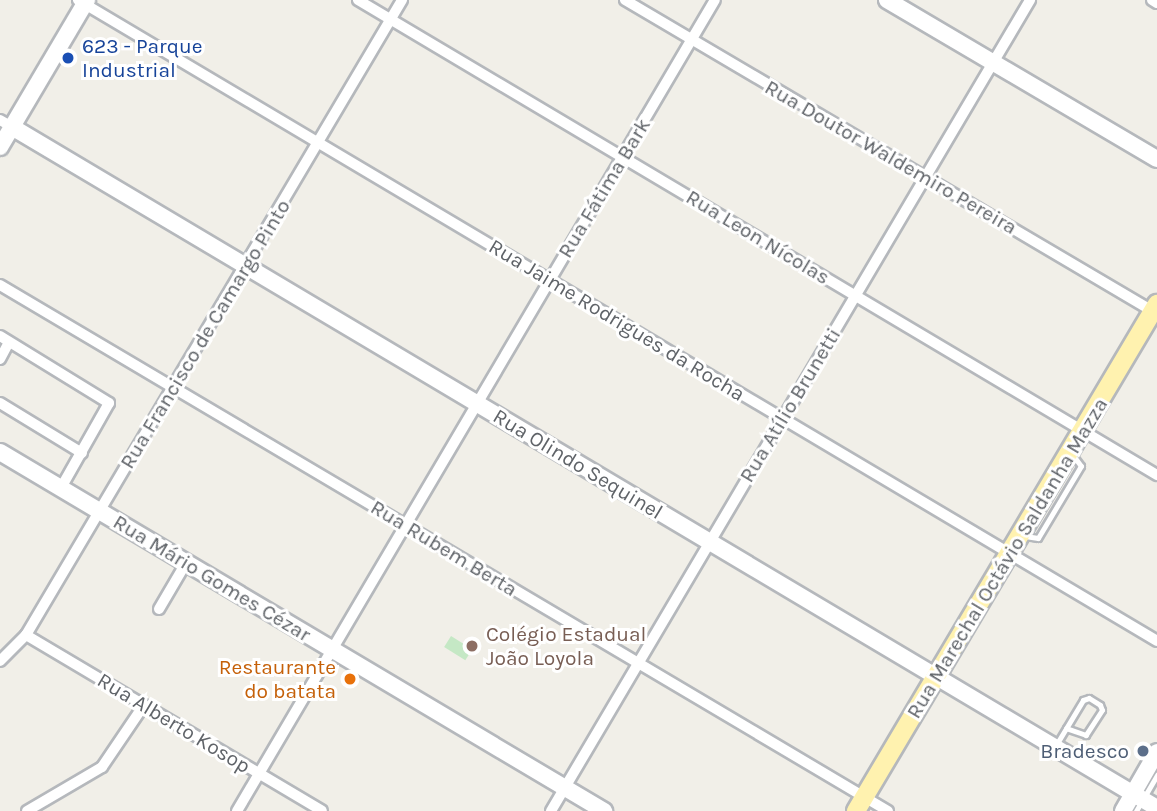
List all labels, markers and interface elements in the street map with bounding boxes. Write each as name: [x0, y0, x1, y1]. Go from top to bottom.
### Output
place label: 623 - Parque Industrial: [82, 33, 202, 83]
marker: 623 - Parque Industrial: [60, 50, 76, 66]
street label: Rua Doutor Waldemiro Pereira: [760, 74, 1022, 240]
street label: Rua Fátima Bark: [552, 114, 656, 262]
street label: Rua Leon Nícolas: [682, 184, 834, 290]
street label: Rua Francisco de Camargo Pinto: [114, 195, 296, 473]
street label: Rua Jaime Rodrigues da Rocha: [484, 233, 750, 407]
street label: Rua Atílio Brunetti: [734, 323, 846, 487]
street label: Rua Marechal Octávio Saldanha Mazza: [901, 393, 1113, 723]
street label: Rua Olindo Sequinel: [489, 403, 667, 525]
street label: Rua Rubem Berta: [366, 494, 522, 602]
street label: Rua Mário Gomes Cézar: [109, 509, 315, 647]
place label: Colégio Estadual João Loyola: [486, 621, 646, 671]
marker: Colégio Estadual João Loyola: [464, 638, 480, 654]
place label: Restaurante do batata: [219, 654, 336, 704]
street label: Rua Alberto Kosop: [93, 667, 255, 779]
marker: Restaurante do batata: [342, 671, 358, 687]
place label: Bradesco: [1040, 738, 1129, 764]
marker: Bradesco: [1135, 743, 1151, 759]

